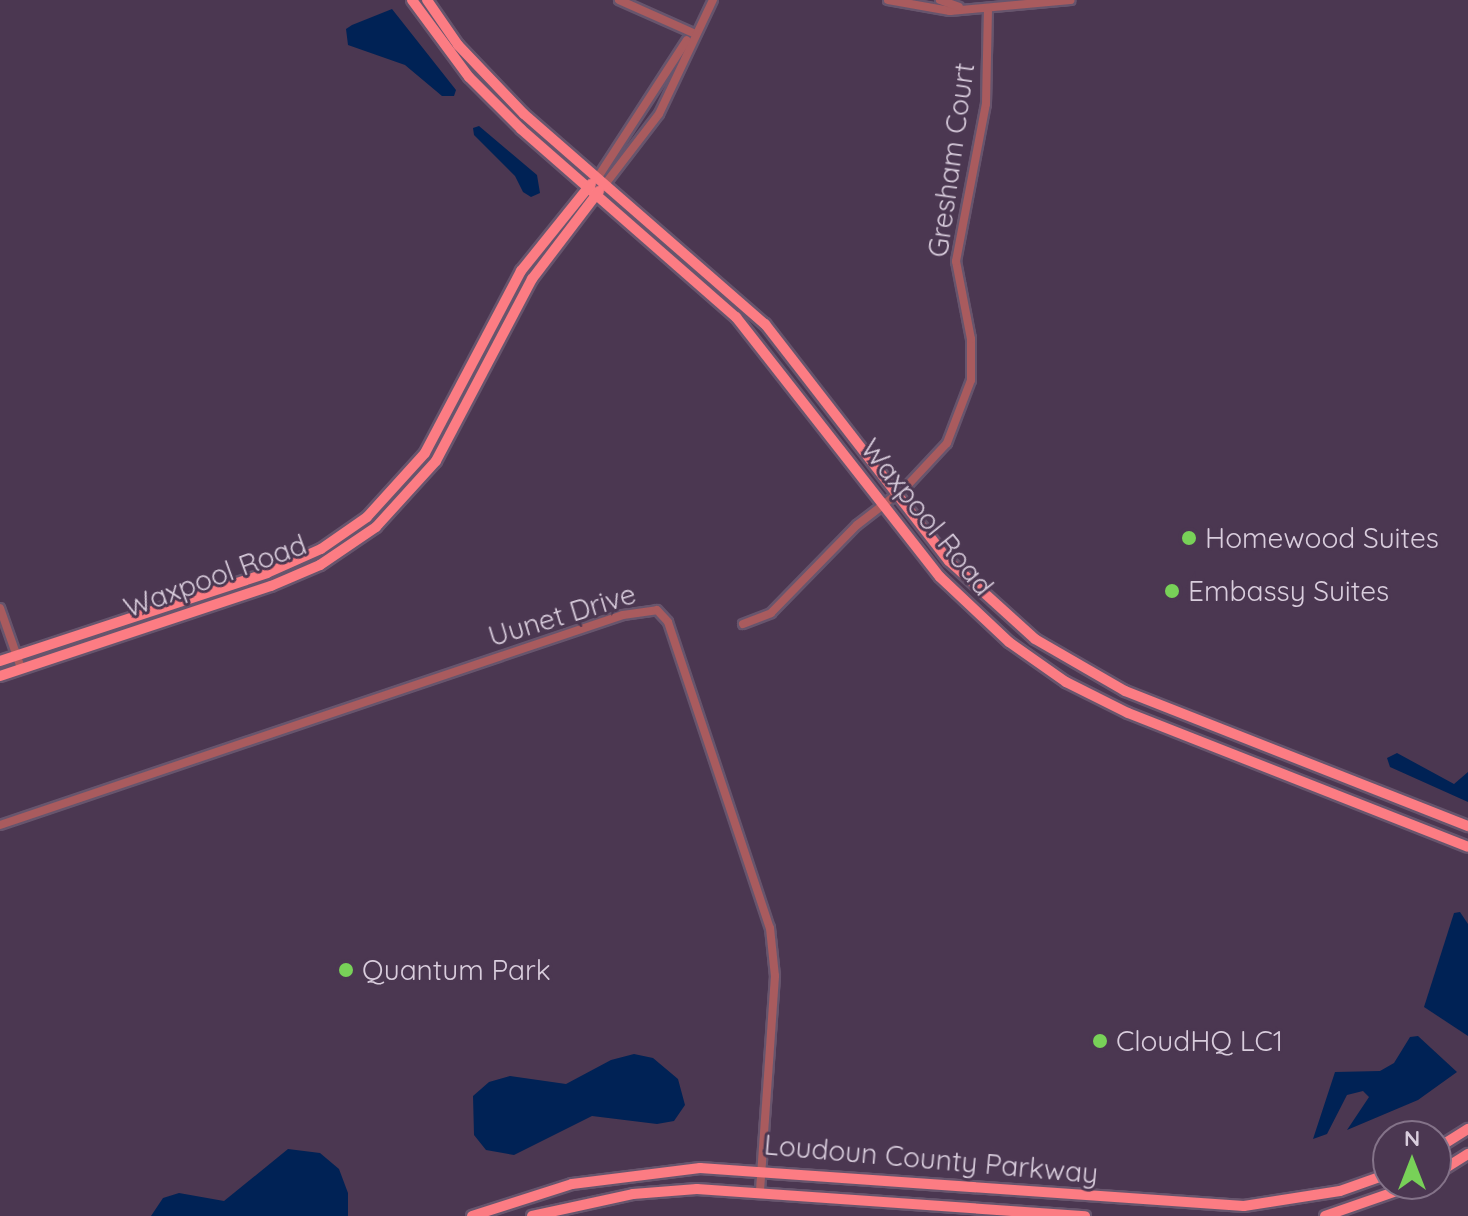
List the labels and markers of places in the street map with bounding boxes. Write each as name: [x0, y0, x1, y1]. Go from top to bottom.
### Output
place label: Homewood Suites: [1205, 521, 1439, 555]
marker: Homewood Suites: [1180, 529, 1198, 547]
place label: Embassy Suites: [1188, 574, 1389, 608]
marker: Embassy Suites: [1163, 582, 1181, 600]
place label: Quantum Park: [362, 953, 551, 987]
marker: Quantum Park: [337, 961, 355, 979]
place label: CloudHQ LC1: [1116, 1024, 1283, 1058]
marker: CloudHQ LC1: [1091, 1032, 1109, 1050]

